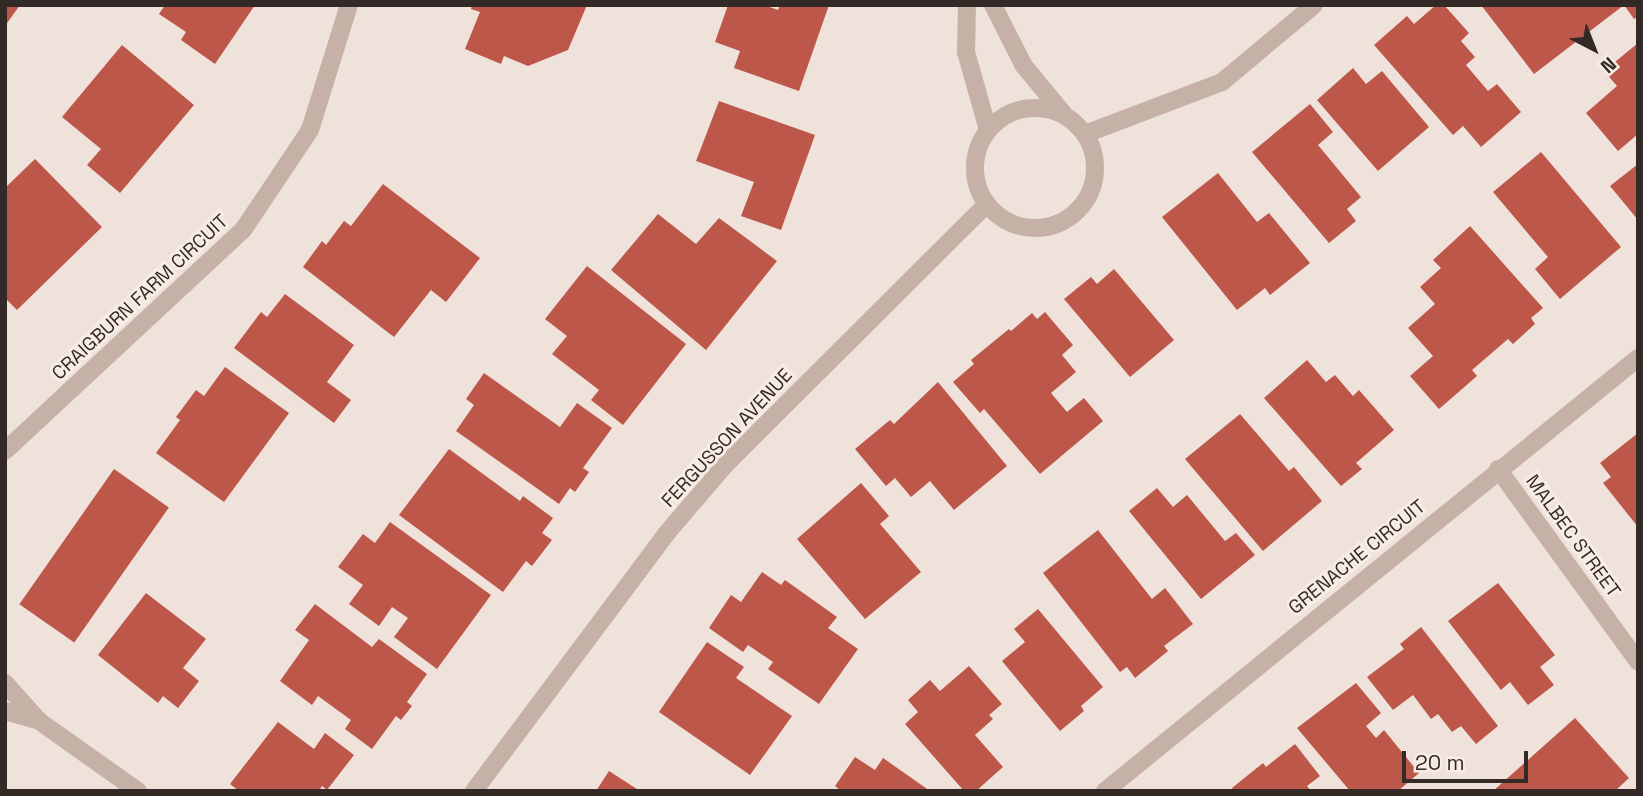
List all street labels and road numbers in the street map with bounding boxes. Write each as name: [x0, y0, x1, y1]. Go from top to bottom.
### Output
street label: CRAIGBURN FARM CIRCUIT: [47, 209, 233, 385]
street label: FERGUSSON AVENUE: [657, 364, 797, 512]
street label: MALBEC STREET: [1521, 470, 1625, 602]
street label: GRENACHE CIRCUIT: [1284, 495, 1430, 619]

